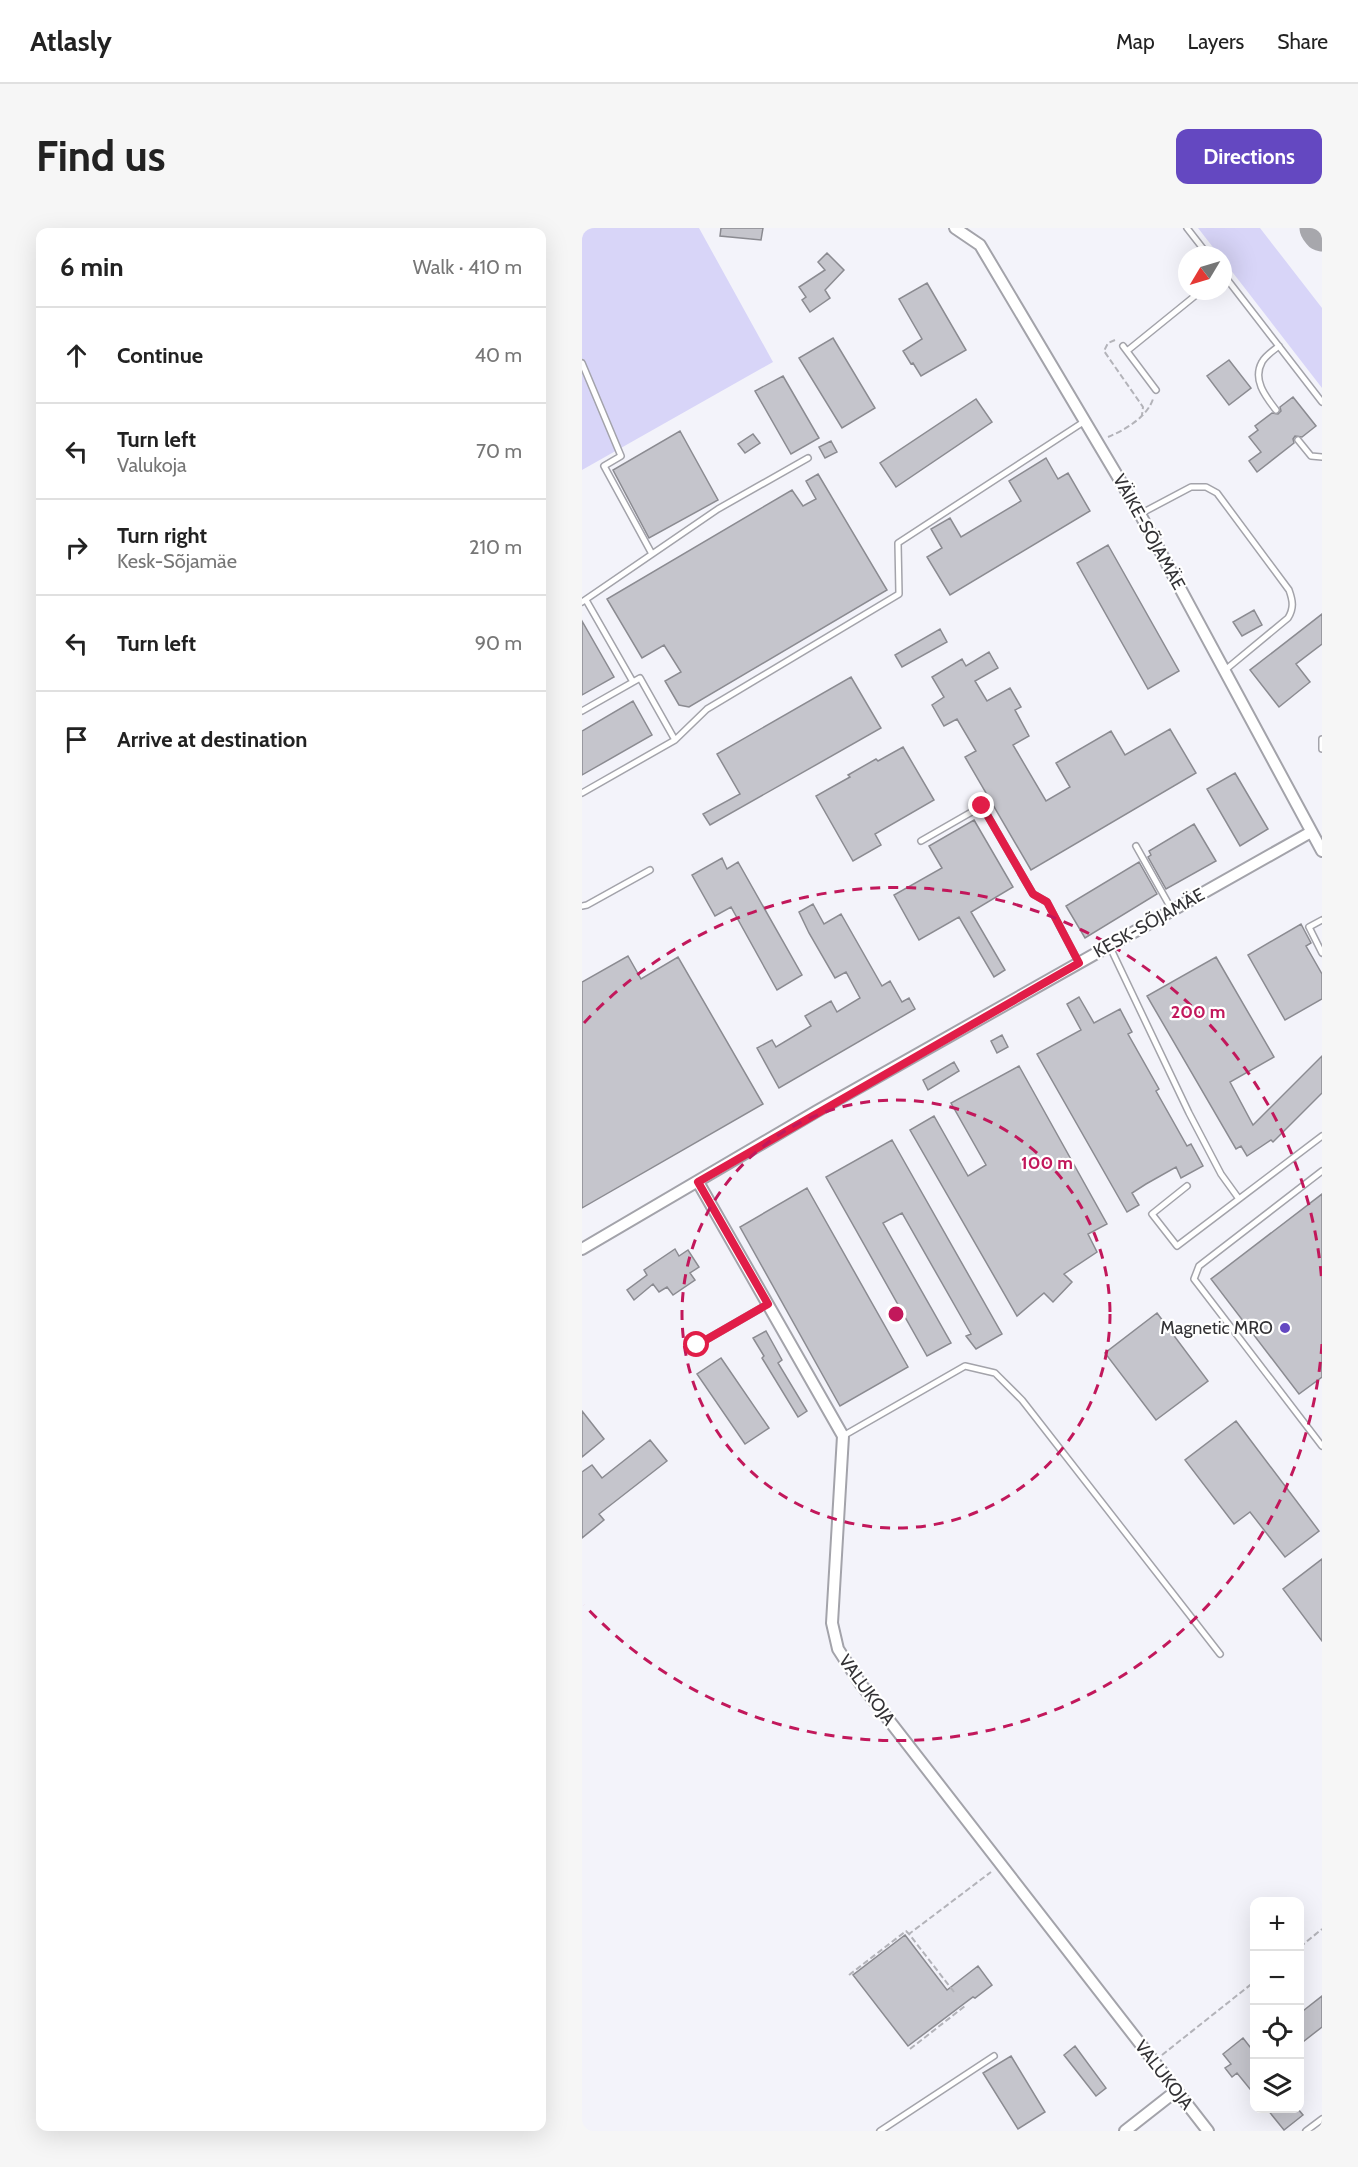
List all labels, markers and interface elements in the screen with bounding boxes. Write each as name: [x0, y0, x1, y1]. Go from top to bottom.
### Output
text: Atlasly: [30, 24, 112, 58]
text: Map: [1116, 29, 1155, 54]
text: Layers: [1188, 29, 1244, 54]
text: Share: [1277, 29, 1328, 54]
button: Directions: [1176, 129, 1322, 184]
text: Find us: [36, 130, 165, 182]
north arrow: [1178, 246, 1232, 300]
text: 6 min: [60, 251, 124, 283]
text: Walk · 410 m: [413, 255, 522, 279]
icon: ahead: [60, 339, 93, 372]
text: Continue: [117, 342, 203, 369]
text: 40 m: [474, 343, 522, 367]
text: Turn left: [117, 426, 196, 453]
icon: left: [60, 435, 93, 468]
text: 70 m: [476, 439, 522, 463]
text: Valukoja: [117, 453, 187, 477]
street label: VÄIKE-SÕJAMÄE: [1108, 470, 1190, 594]
text: Turn right: [117, 522, 207, 549]
icon: right: [60, 531, 93, 564]
text: 210 m: [469, 535, 522, 559]
text: Kesk-Sõjamäe: [117, 549, 237, 573]
icon: left: [60, 627, 93, 660]
text: Turn left: [117, 630, 196, 657]
text: 90 m: [475, 631, 522, 655]
icon: arrive: [60, 723, 93, 756]
text: Arrive at destination: [117, 726, 307, 753]
route end: [968, 792, 994, 818]
street label: KESK-SÕJAMÄE: [1090, 883, 1208, 963]
text: 200 m: [1171, 1001, 1225, 1023]
text: 100 m: [1021, 1152, 1073, 1174]
centre of rings: [886, 1304, 906, 1324]
place label: Magnetic MRO: [1160, 1317, 1273, 1339]
marker: Magnetic MRO: [1278, 1321, 1292, 1335]
route start: [683, 1331, 709, 1357]
street label: VALUKOJA: [834, 1650, 900, 1730]
map controls: [1250, 1897, 1304, 2113]
button: +: [1250, 1897, 1304, 1951]
button: −: [1250, 1951, 1304, 2005]
button: locate: [1250, 2005, 1304, 2059]
street label: VALUKOJA: [1130, 2036, 1198, 2114]
button: layers: [1250, 2059, 1304, 2113]

